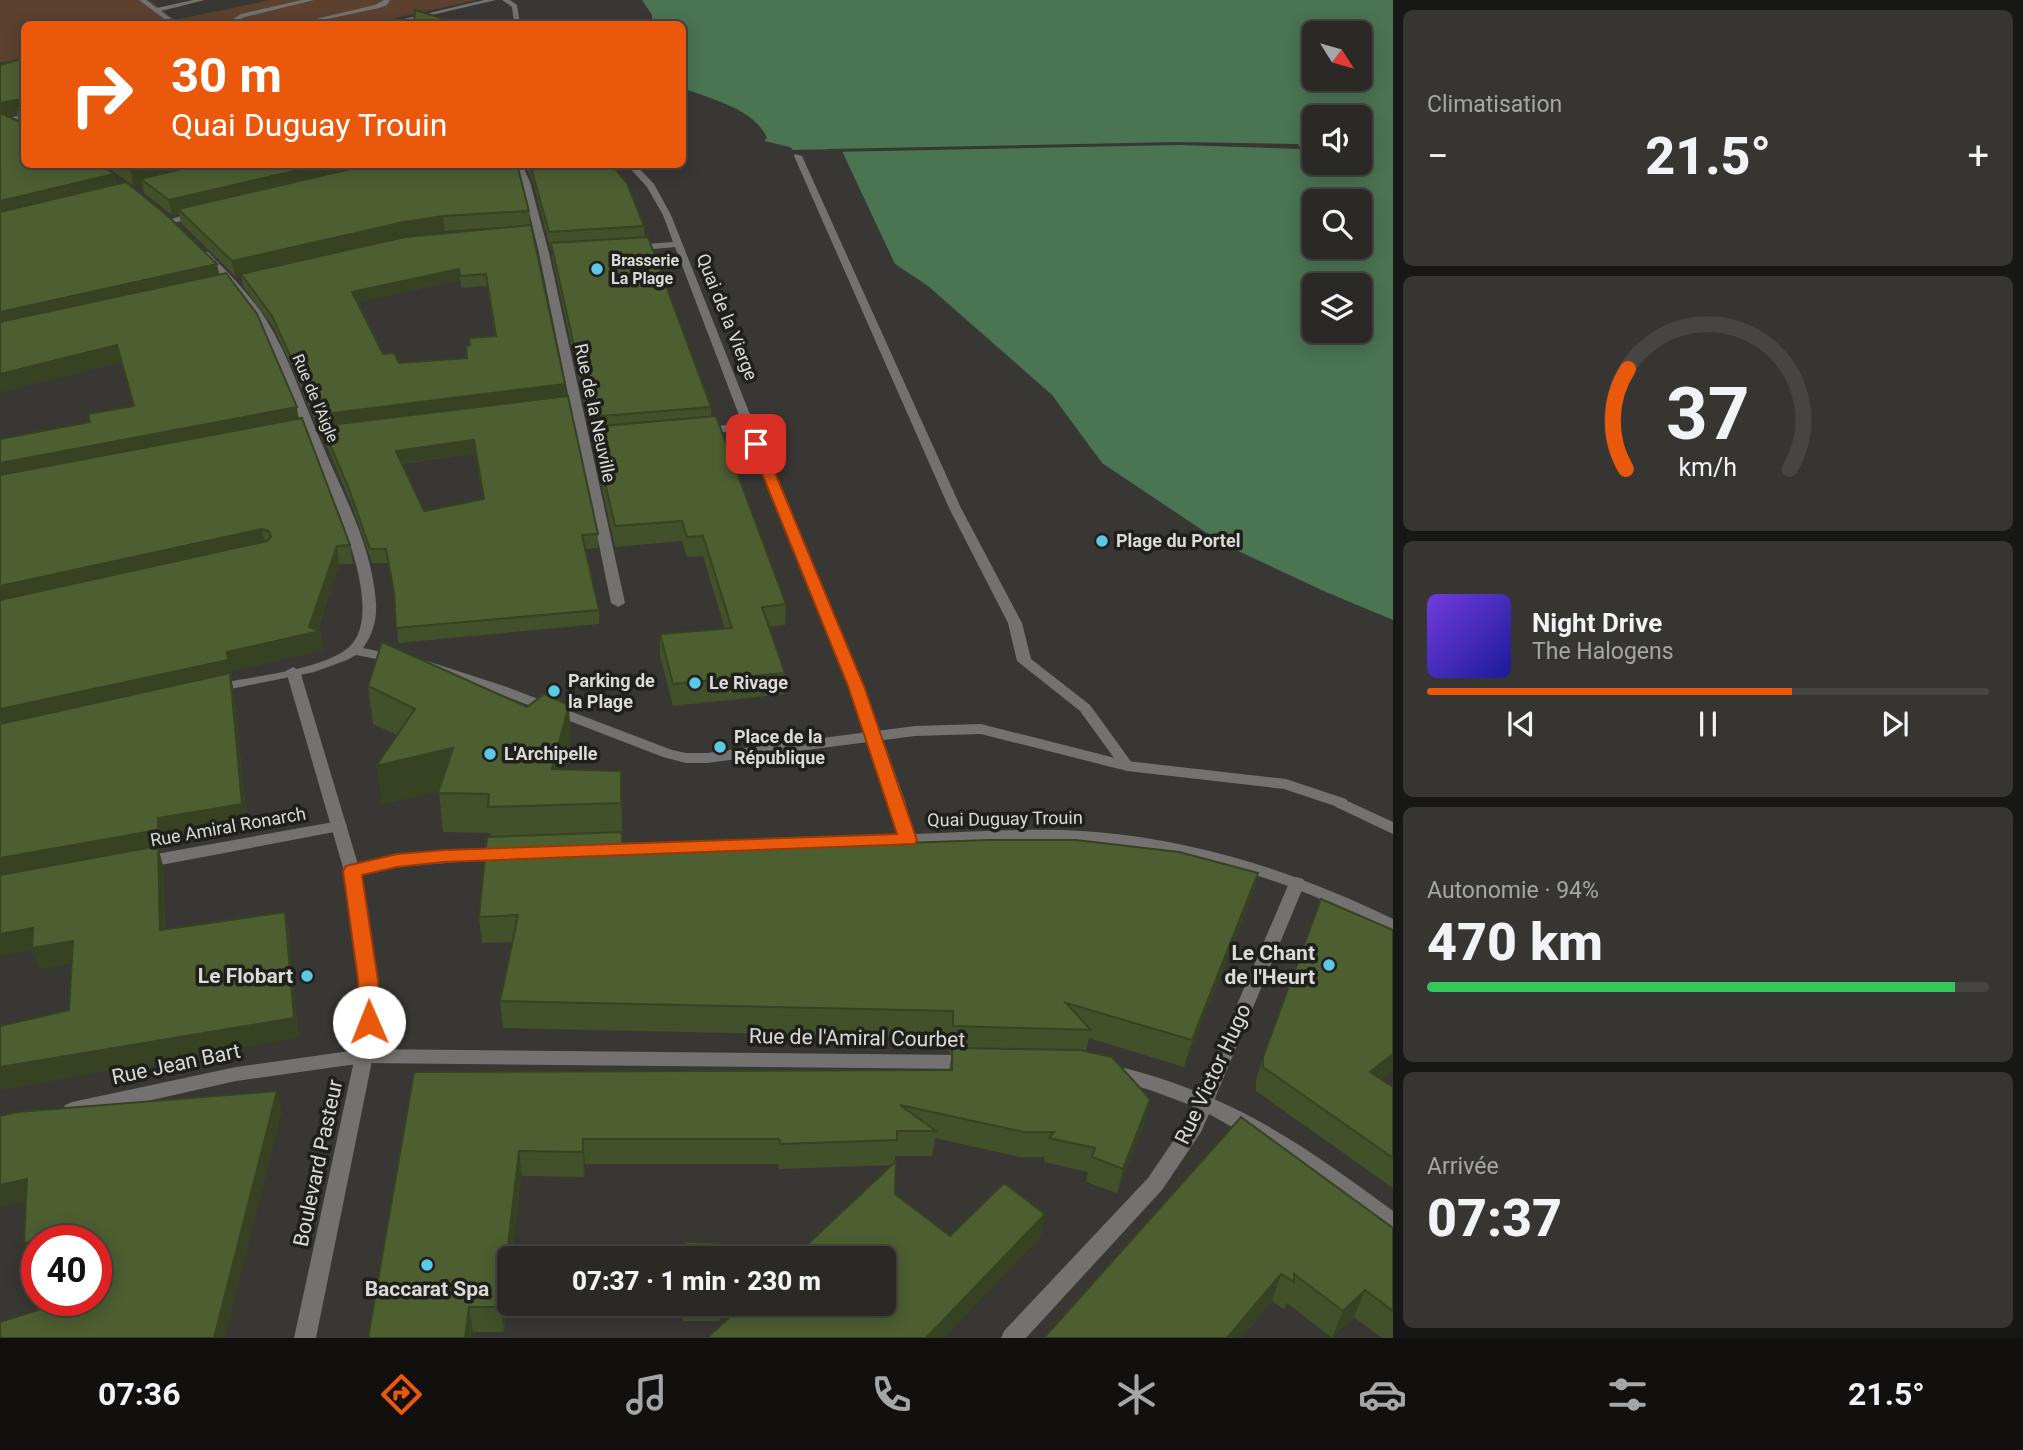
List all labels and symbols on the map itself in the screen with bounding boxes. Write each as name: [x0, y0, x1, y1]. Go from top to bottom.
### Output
north arrow: [1302, 21, 1372, 91]
street label: Quai de la Vierge: [692, 250, 762, 383]
place label: Brasserie La Plage: [611, 251, 680, 288]
marker: Brasserie La Plage: [589, 261, 605, 277]
street label: Rue de la Neuville: [571, 341, 620, 484]
street label: Rue de l'Aigle: [288, 351, 343, 445]
pin: [726, 414, 786, 474]
place label: Plage du Portel: [1116, 530, 1240, 551]
marker: Plage du Portel: [1094, 533, 1110, 549]
place label: Parking de la Plage: [568, 670, 655, 712]
place label: Le Rivage: [709, 672, 788, 693]
marker: Le Rivage: [687, 675, 703, 691]
marker: Parking de la Plage: [546, 683, 562, 699]
place label: Place de la République: [734, 726, 825, 768]
marker: Place de la République: [712, 739, 728, 755]
place label: L'Archipelle: [504, 743, 598, 764]
marker: L'Archipelle: [482, 746, 498, 762]
street label: Rue Amiral Ronarch: [148, 802, 307, 851]
street label: Quai Duguay Trouin: [927, 807, 1083, 830]
place label: Le Chant de l'Heurt: [1224, 941, 1315, 989]
marker: Le Chant de l'Heurt: [1321, 957, 1337, 973]
place label: Le Flobart: [198, 964, 293, 988]
marker: Le Flobart: [299, 968, 315, 984]
position arrow: [332, 985, 406, 1059]
street label: Rue Victor Hugo: [1170, 1000, 1256, 1148]
street label: Rue de l'Amiral Courbet: [749, 1024, 966, 1052]
street label: Rue Jean Bart: [110, 1039, 243, 1089]
street label: Boulevard Pasteur: [289, 1077, 347, 1249]
speed limit sign: 40: [21, 1225, 112, 1316]
marker: Baccarat Spa: [419, 1257, 435, 1273]
place label: Baccarat Spa: [365, 1277, 489, 1301]

